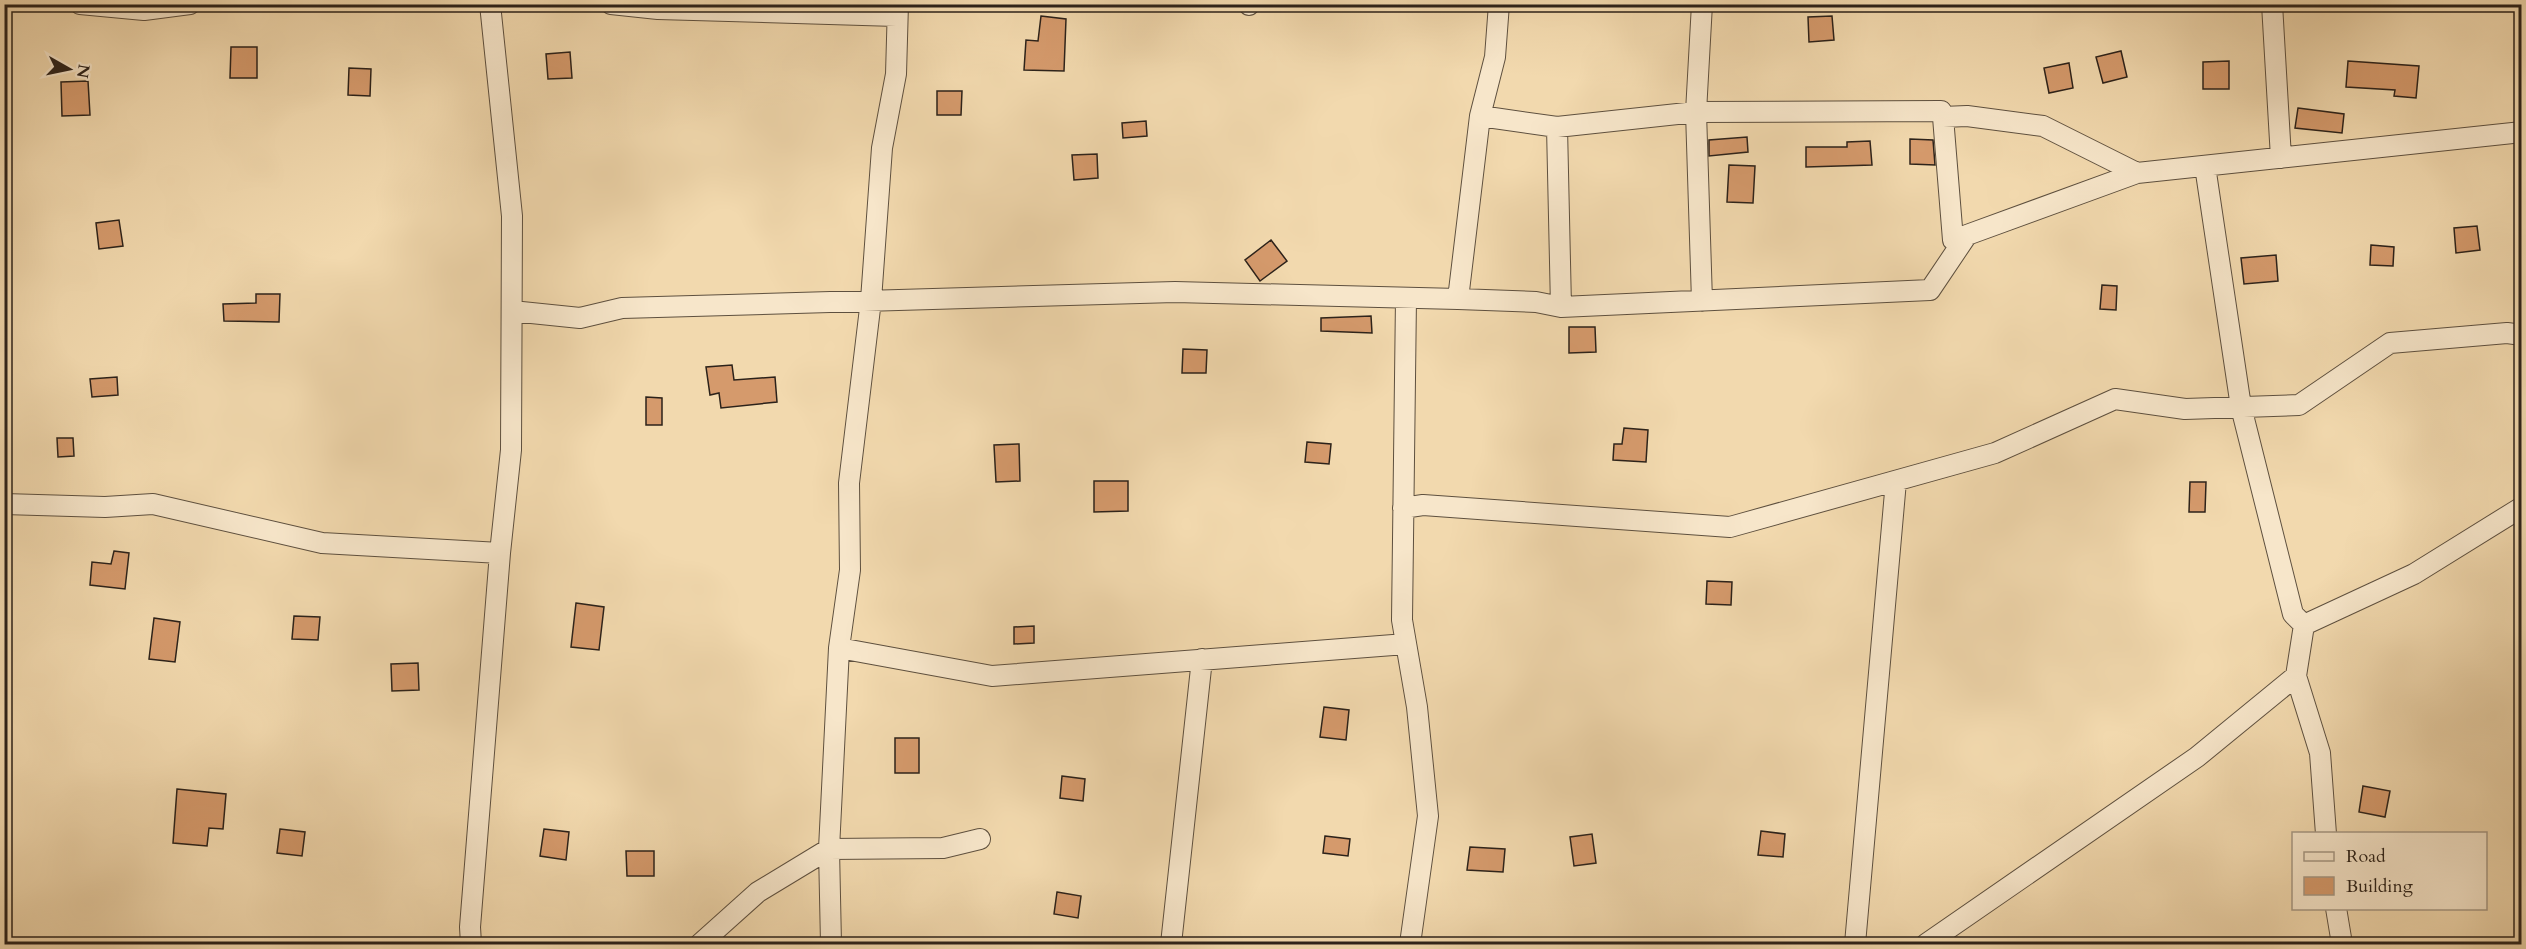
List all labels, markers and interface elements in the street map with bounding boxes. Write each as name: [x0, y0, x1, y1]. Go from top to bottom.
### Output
north arrow: [39, 39, 99, 99]
text: N: [71, 63, 95, 80]
legend: [2292, 832, 2487, 910]
text: Road: [2346, 844, 2386, 869]
text: Building: [2346, 874, 2414, 899]

